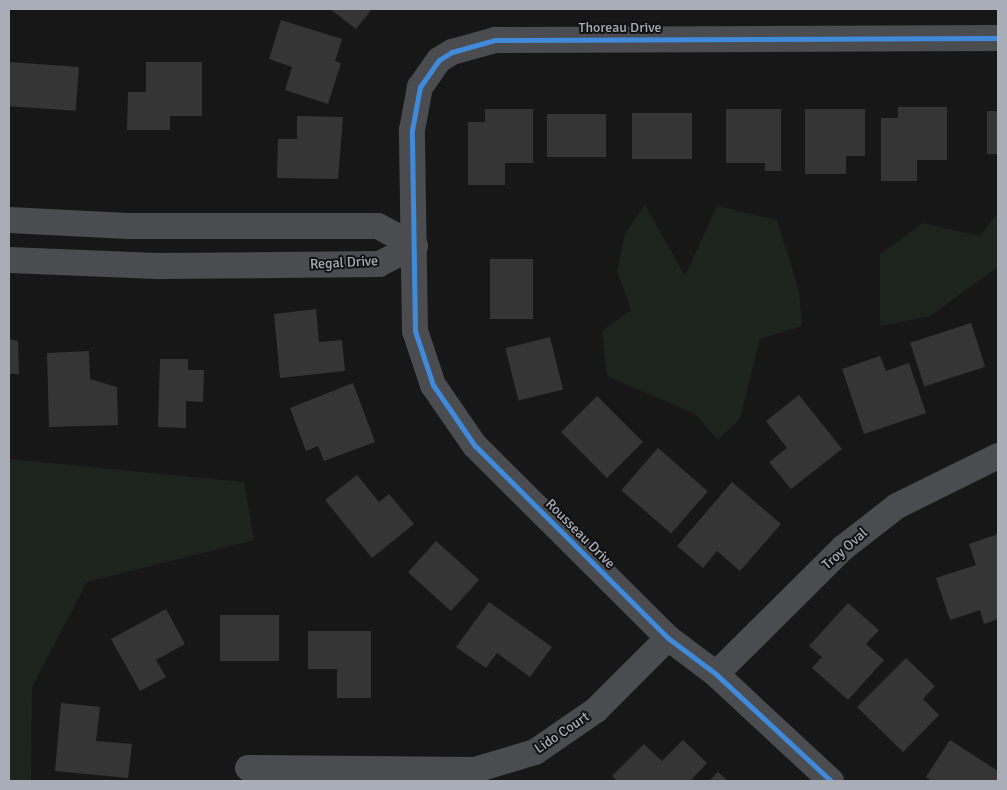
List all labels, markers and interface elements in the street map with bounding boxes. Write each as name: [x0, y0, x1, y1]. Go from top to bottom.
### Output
street label: Thoreau Drive: [579, 20, 661, 36]
street label: Regal Drive: [309, 253, 379, 273]
street label: Rousseau Drive: [542, 496, 618, 572]
street label: Troy Oval: [819, 525, 871, 573]
street label: Lido Court: [531, 709, 593, 757]

